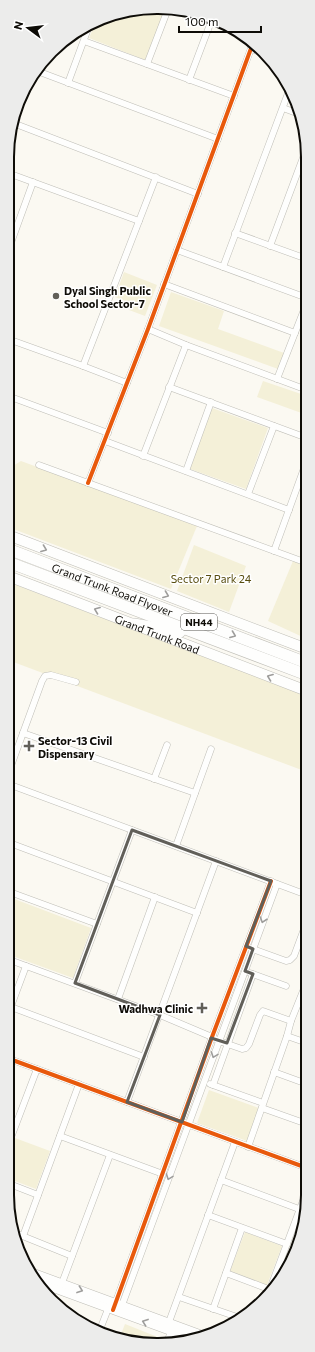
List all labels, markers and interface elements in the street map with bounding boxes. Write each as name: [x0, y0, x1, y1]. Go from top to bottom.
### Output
north arrow: [8, 8, 48, 48]
scale bar: [179, 8, 261, 34]
text: 100 m: [185, 14, 219, 28]
text: N: [11, 20, 25, 31]
place label: Dyal Singh Public School Sector-7: [64, 284, 151, 310]
marker: Dyal Singh Public School Sector-7: [51, 291, 61, 301]
one-way arrow: [41, 545, 48, 553]
street label: Grand Trunk Road Flyover: [50, 560, 176, 618]
park label: Sector 7 Park 24: [171, 572, 252, 585]
one-way arrow: [162, 591, 169, 599]
one-way arrow: [93, 607, 100, 615]
street label: Grand Trunk Road: [113, 611, 202, 656]
road number: NH44: [181, 614, 217, 630]
one-way arrow: [229, 630, 236, 638]
one-way arrow: [267, 673, 274, 681]
place label: Sector-13 Civil Dispensary: [38, 734, 112, 760]
marker: Sector-13 Civil Dispensary: [23, 740, 35, 752]
one-way arrow: [260, 916, 268, 923]
place label: Wadhwa Clinic: [118, 1002, 193, 1015]
marker: Wadhwa Clinic: [196, 1002, 208, 1014]
one-way arrow: [210, 1052, 219, 1059]
one-way arrow: [166, 1174, 174, 1181]
one-way arrow: [77, 1285, 84, 1293]
one-way arrow: [142, 1318, 149, 1326]

